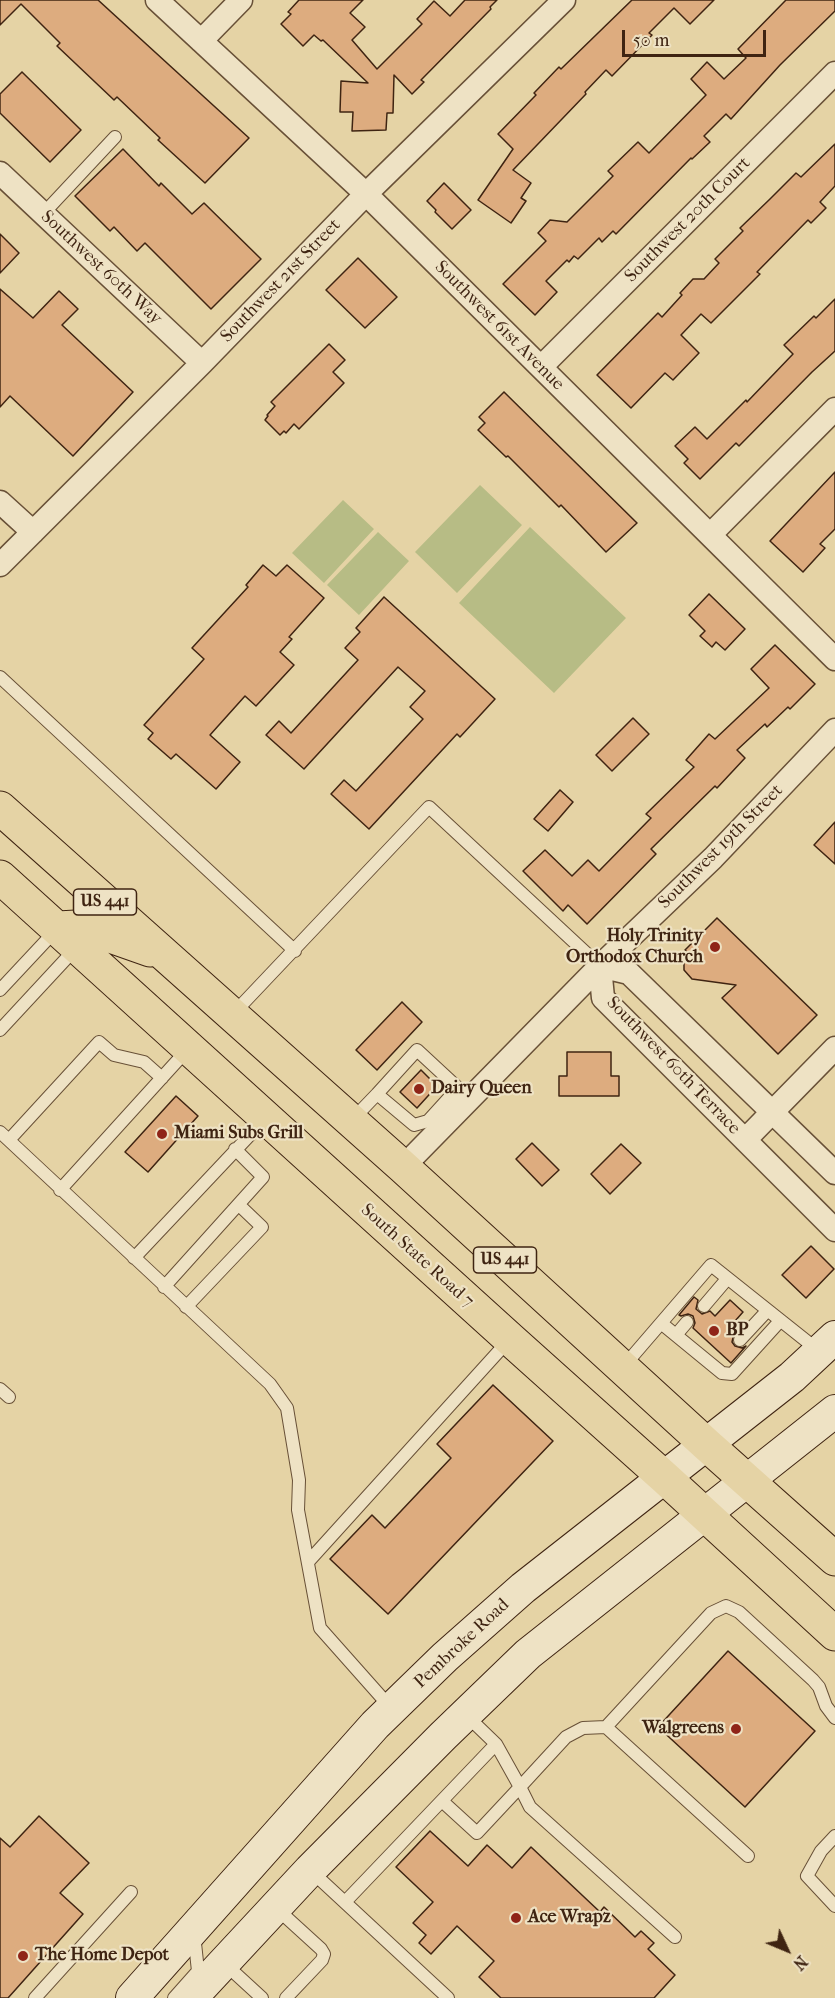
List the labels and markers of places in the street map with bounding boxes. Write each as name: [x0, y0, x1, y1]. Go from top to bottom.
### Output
place label: Holy Trinity Orthodox Church: [566, 926, 703, 968]
marker: Holy Trinity Orthodox Church: [708, 940, 722, 954]
place label: Dairy Queen: [431, 1078, 532, 1100]
marker: Dairy Queen: [412, 1082, 426, 1096]
place label: Miami Subs Grill: [174, 1123, 303, 1145]
marker: Miami Subs Grill: [155, 1127, 169, 1141]
place label: BP: [726, 1320, 748, 1342]
marker: BP: [707, 1324, 721, 1338]
place label: Walgreens: [642, 1718, 724, 1740]
marker: Walgreens: [729, 1722, 743, 1736]
place label: Ace Wrapz: [528, 1907, 611, 1929]
marker: Ace Wrapz: [509, 1911, 523, 1925]
place label: The Home Depot: [35, 1945, 169, 1967]
marker: The Home Depot: [16, 1949, 30, 1963]

